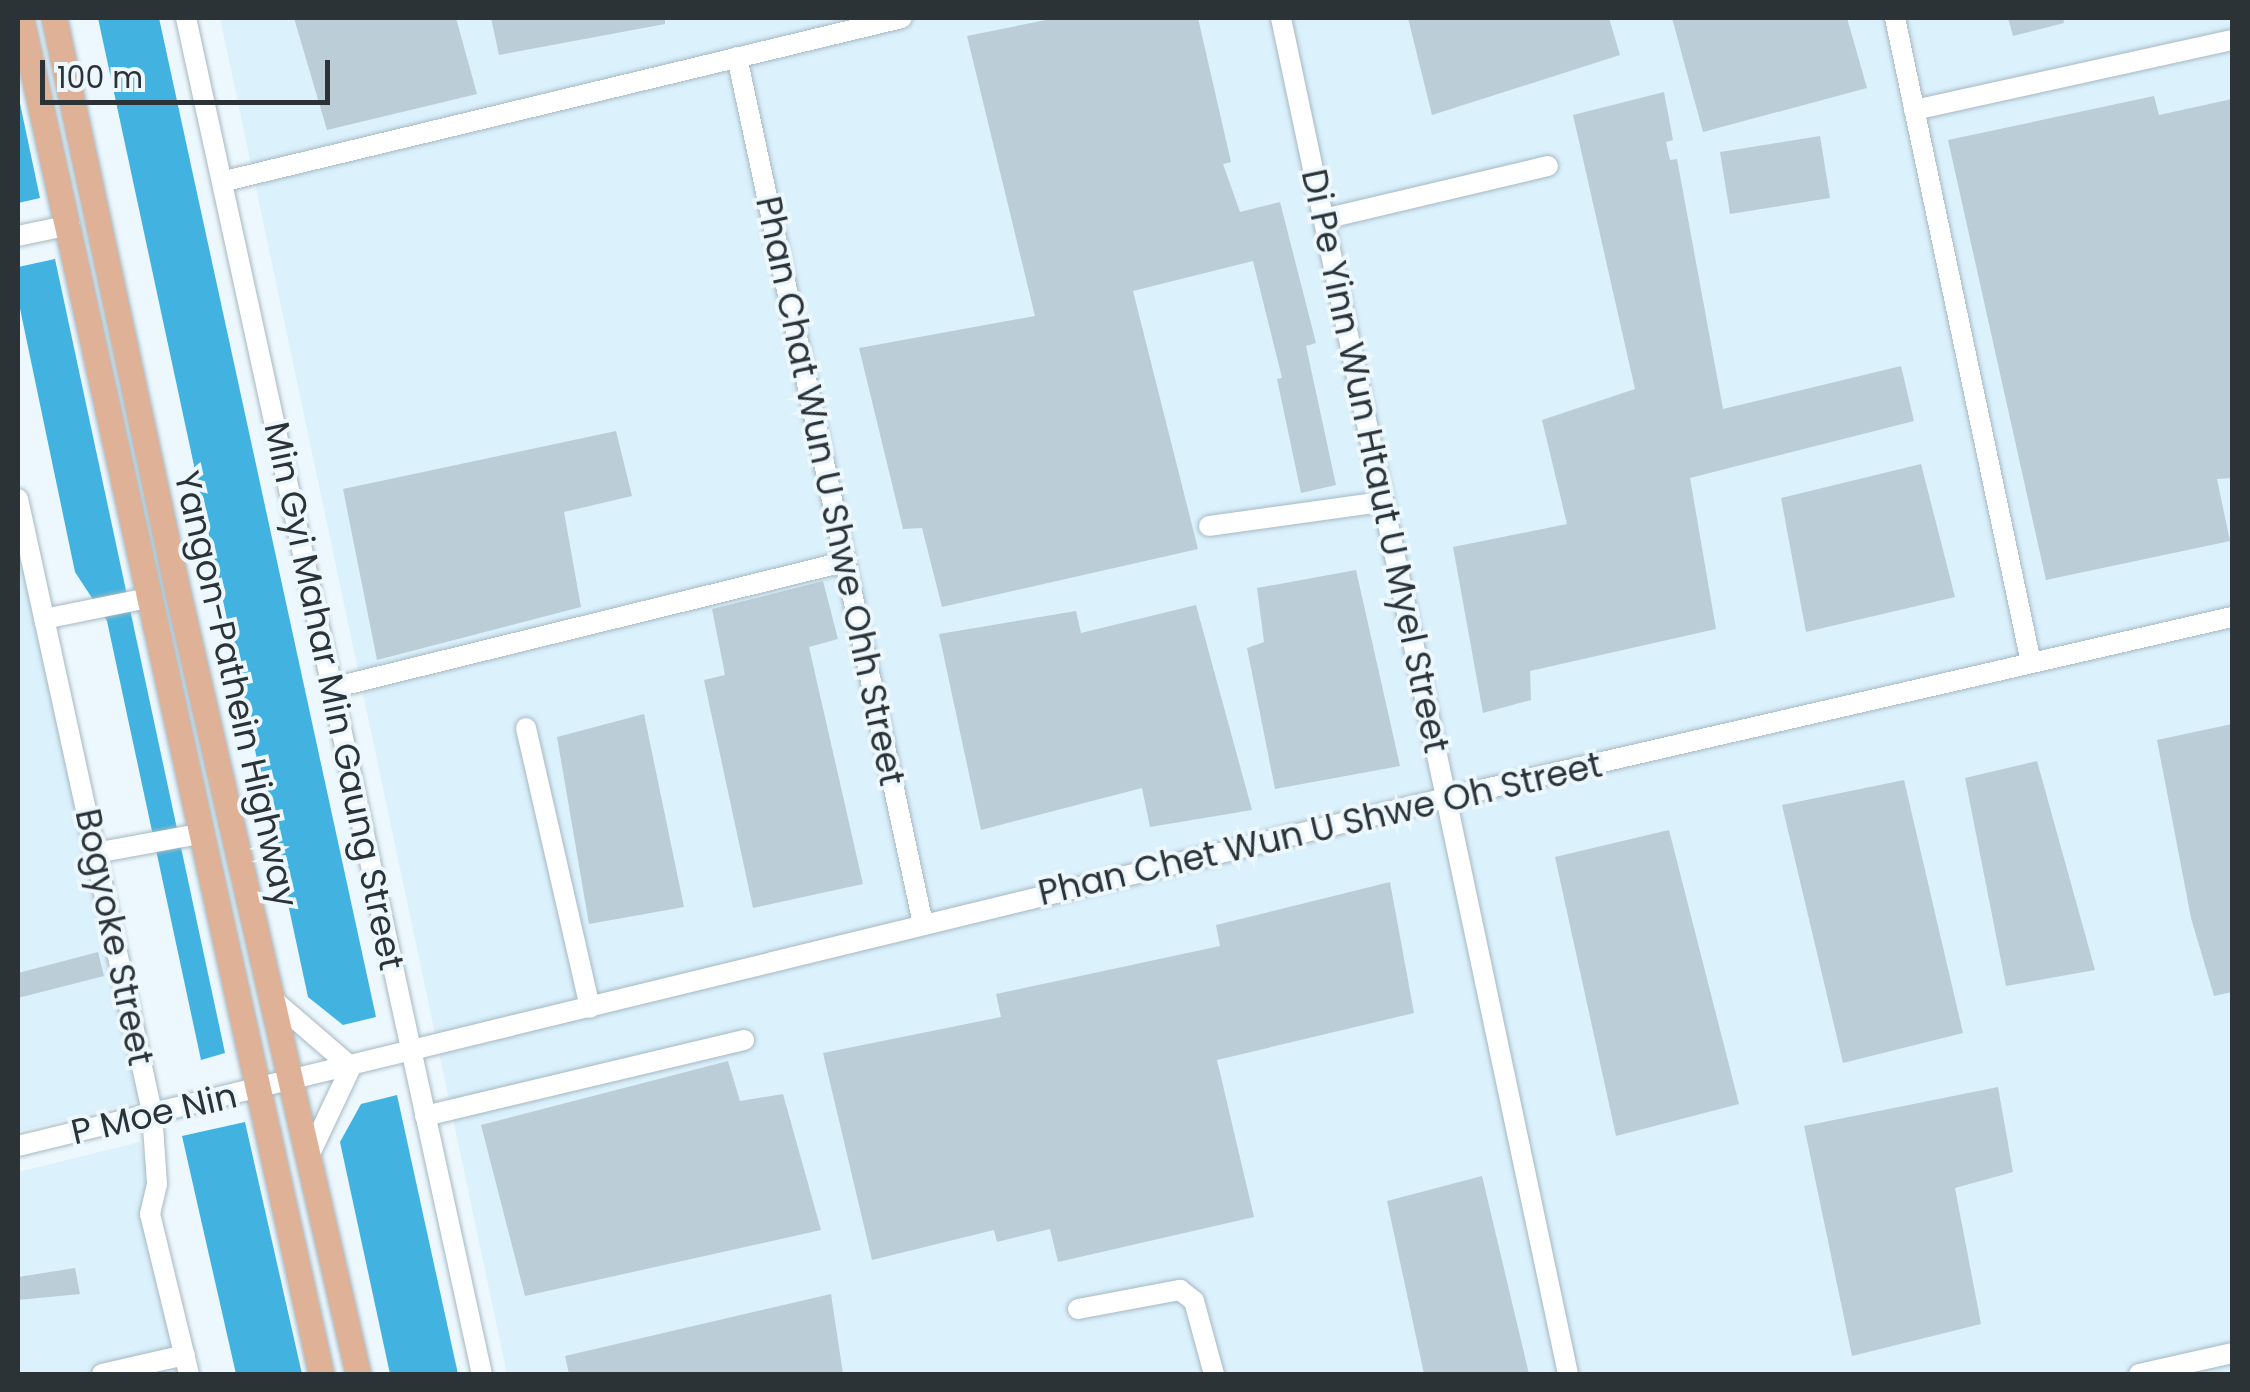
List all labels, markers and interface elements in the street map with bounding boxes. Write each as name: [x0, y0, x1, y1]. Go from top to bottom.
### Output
scale bar: [45, 40, 335, 102]
text: 100 m: [57, 56, 143, 99]
street label: Di Pe Yinn Wun Htaut U Myel Street: [1293, 165, 1457, 757]
street label: Phan Chat Wun U Shwe Ohh Street: [747, 193, 913, 789]
street label: Min Gyi Mahar Min Gaung Street: [255, 418, 413, 974]
street label: Yangon-Pathein Highway: [165, 467, 307, 911]
street label: Phan Chet Wun U Shwe Oh Street: [1034, 744, 1606, 914]
street label: Bogyoke Street: [66, 805, 162, 1069]
street label: P Moe Nin: [67, 1075, 241, 1153]

